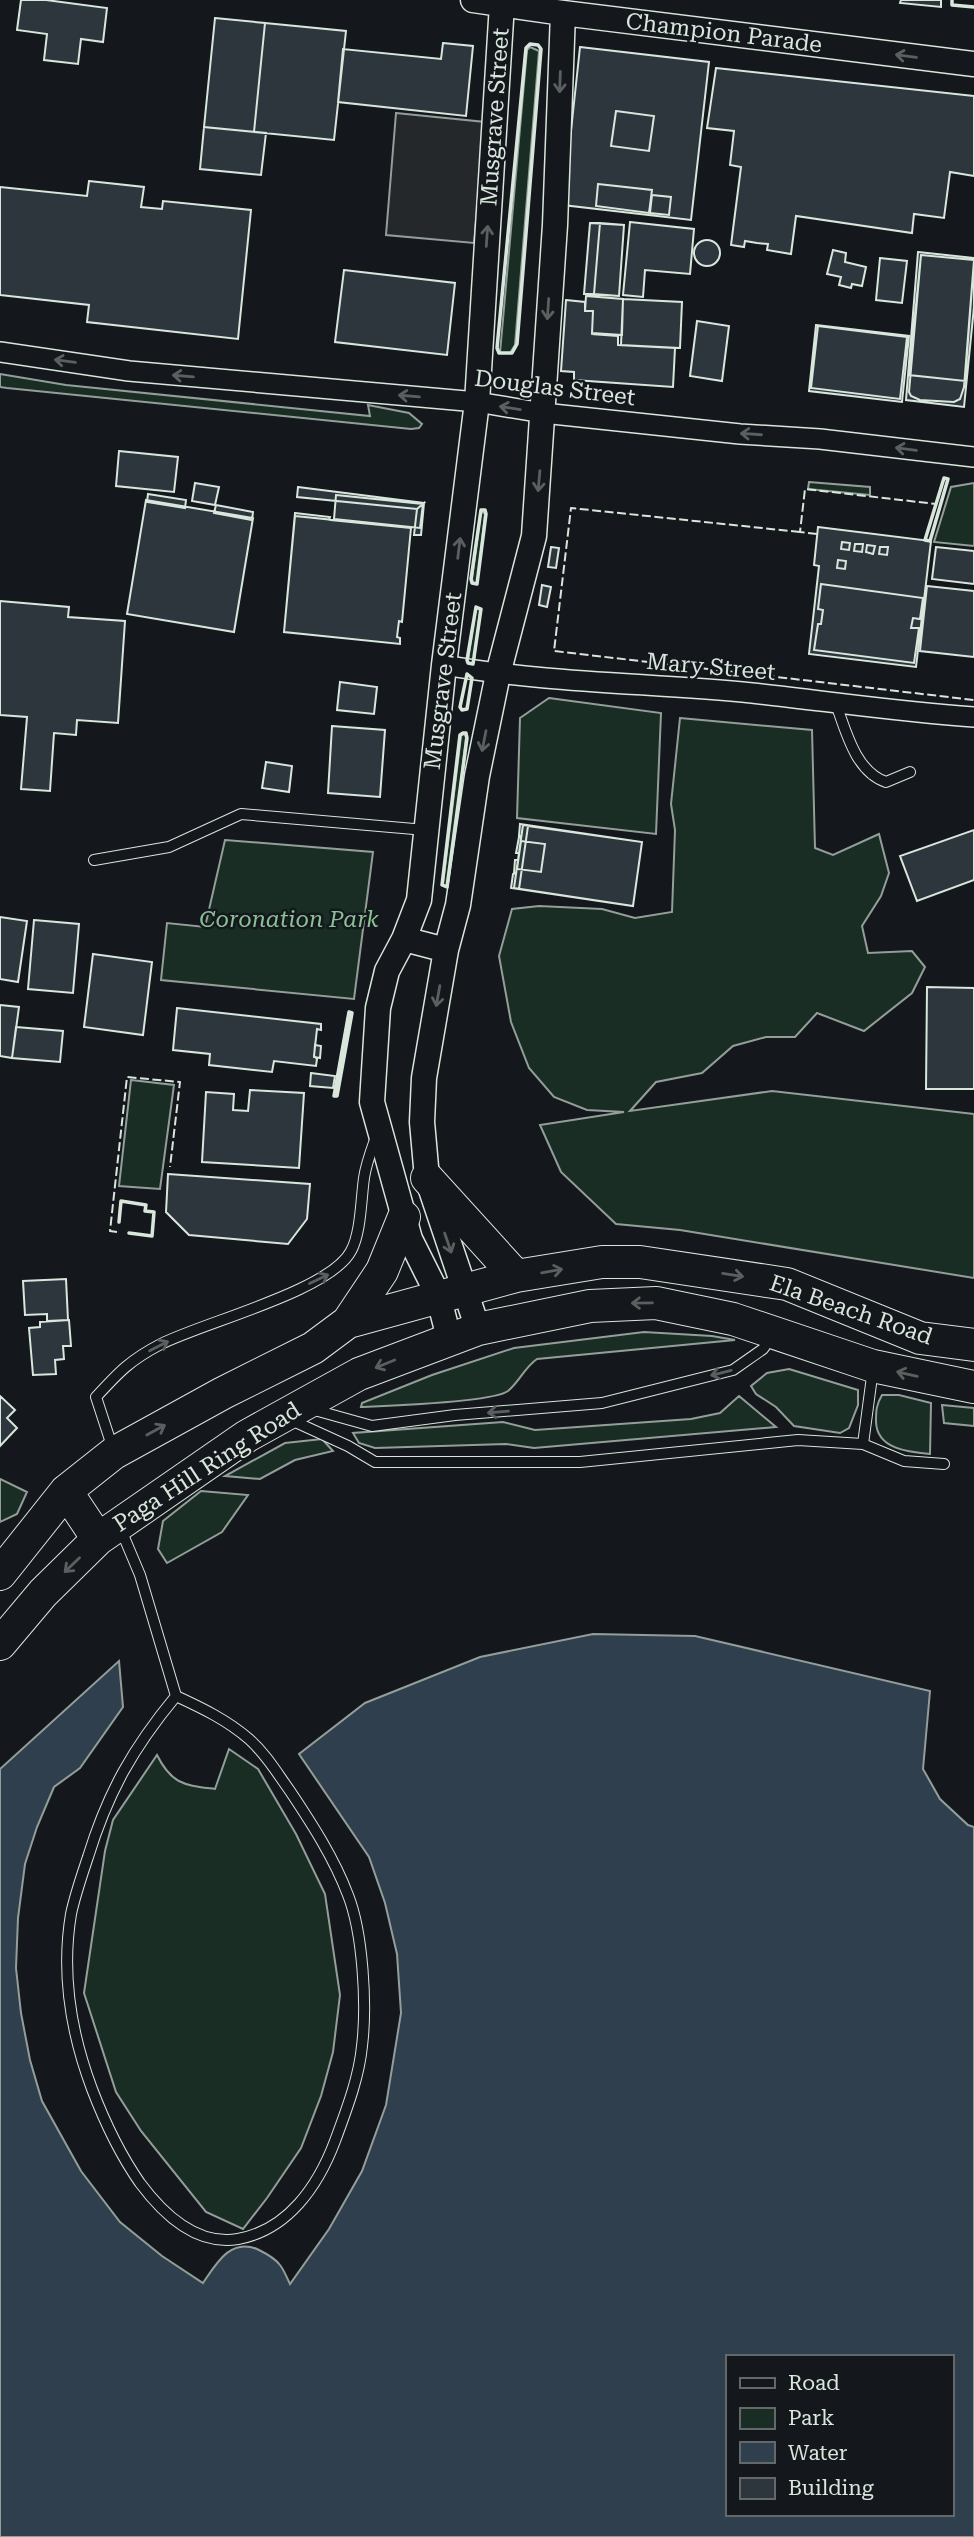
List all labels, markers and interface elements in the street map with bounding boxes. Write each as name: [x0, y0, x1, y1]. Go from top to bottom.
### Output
street label: Champion Parade: [624, 8, 824, 58]
street label: Musgrave Street: [475, 27, 515, 207]
one-way arrow: [895, 49, 918, 62]
one-way arrow: [554, 70, 567, 93]
one-way arrow: [481, 225, 494, 248]
one-way arrow: [541, 297, 554, 319]
one-way arrow: [54, 355, 77, 368]
street label: Douglas Street: [473, 365, 637, 411]
one-way arrow: [172, 369, 194, 382]
one-way arrow: [398, 389, 421, 402]
one-way arrow: [499, 401, 522, 414]
one-way arrow: [740, 428, 763, 441]
one-way arrow: [895, 442, 918, 455]
one-way arrow: [532, 469, 545, 492]
one-way arrow: [452, 538, 465, 560]
street label: Musgrave Street: [419, 590, 467, 771]
street label: Mary Street: [645, 648, 777, 686]
one-way arrow: [477, 729, 491, 752]
park label: Coronation Park: [199, 906, 379, 933]
one-way arrow: [431, 984, 444, 1007]
one-way arrow: [443, 1231, 455, 1253]
one-way arrow: [540, 1264, 563, 1277]
one-way arrow: [721, 1269, 744, 1282]
street label: Ela Beach Road: [766, 1269, 936, 1351]
one-way arrow: [308, 1271, 329, 1285]
one-way arrow: [631, 1296, 654, 1310]
one-way arrow: [149, 1338, 169, 1352]
one-way arrow: [375, 1358, 397, 1371]
one-way arrow: [710, 1367, 733, 1380]
one-way arrow: [896, 1367, 919, 1380]
street label: Paga Hill Ring Road: [108, 1396, 306, 1538]
one-way arrow: [487, 1406, 510, 1419]
one-way arrow: [145, 1423, 166, 1436]
one-way arrow: [63, 1557, 80, 1574]
legend: [726, 2355, 953, 2516]
text: Road: [788, 2371, 840, 2395]
text: Park: [788, 2406, 834, 2430]
text: Water: [788, 2441, 848, 2465]
text: Building: [788, 2476, 874, 2500]

